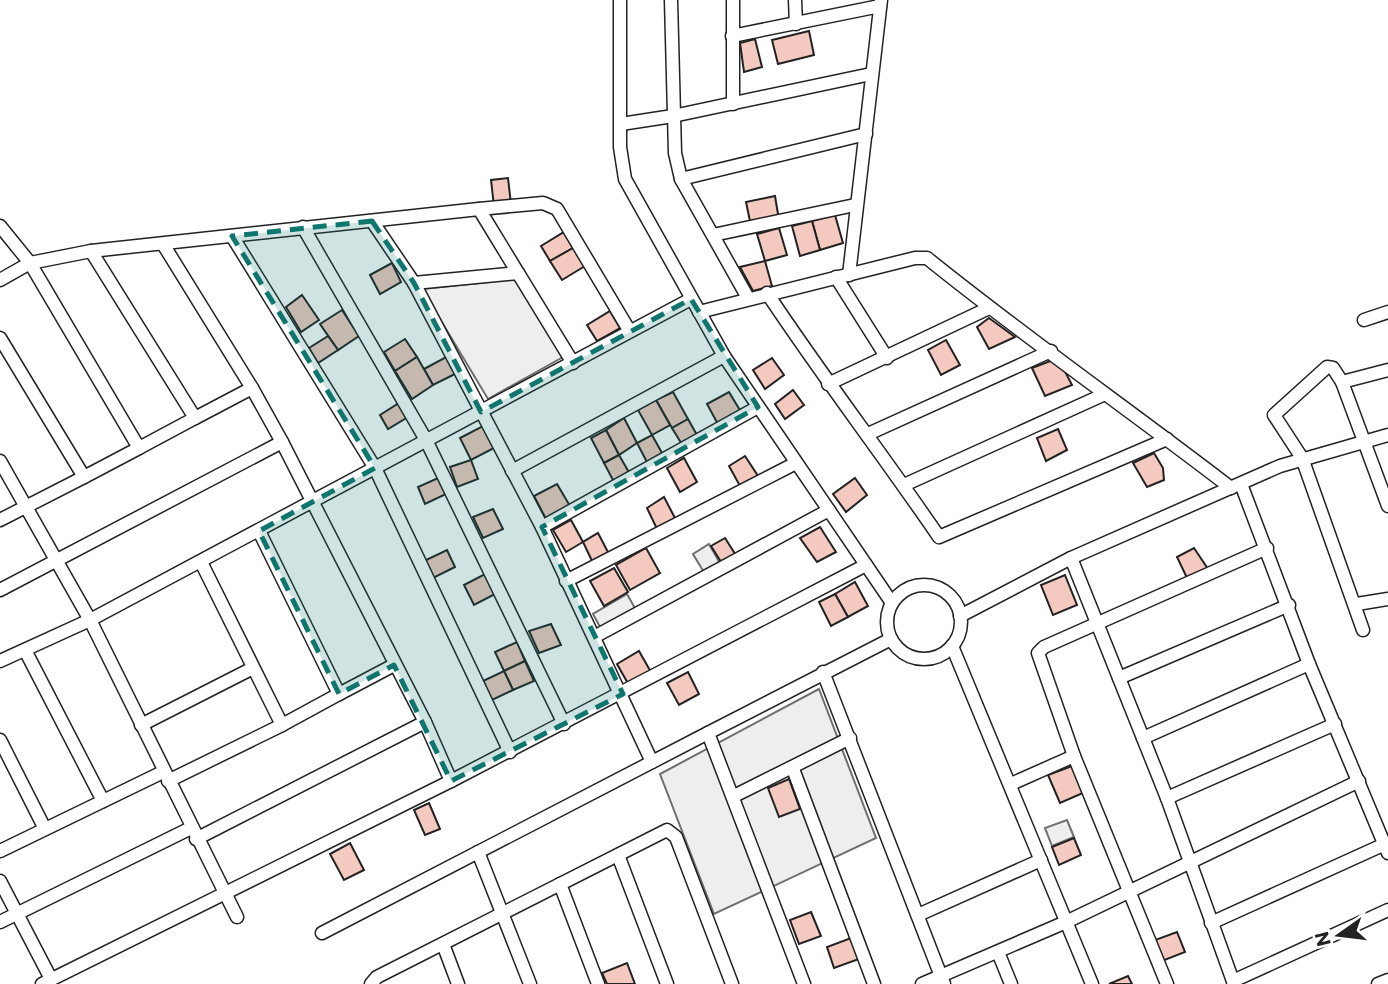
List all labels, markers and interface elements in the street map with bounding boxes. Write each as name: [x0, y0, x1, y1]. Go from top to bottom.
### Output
north arrow: [1304, 900, 1374, 970]
text: N: [1309, 930, 1335, 949]

